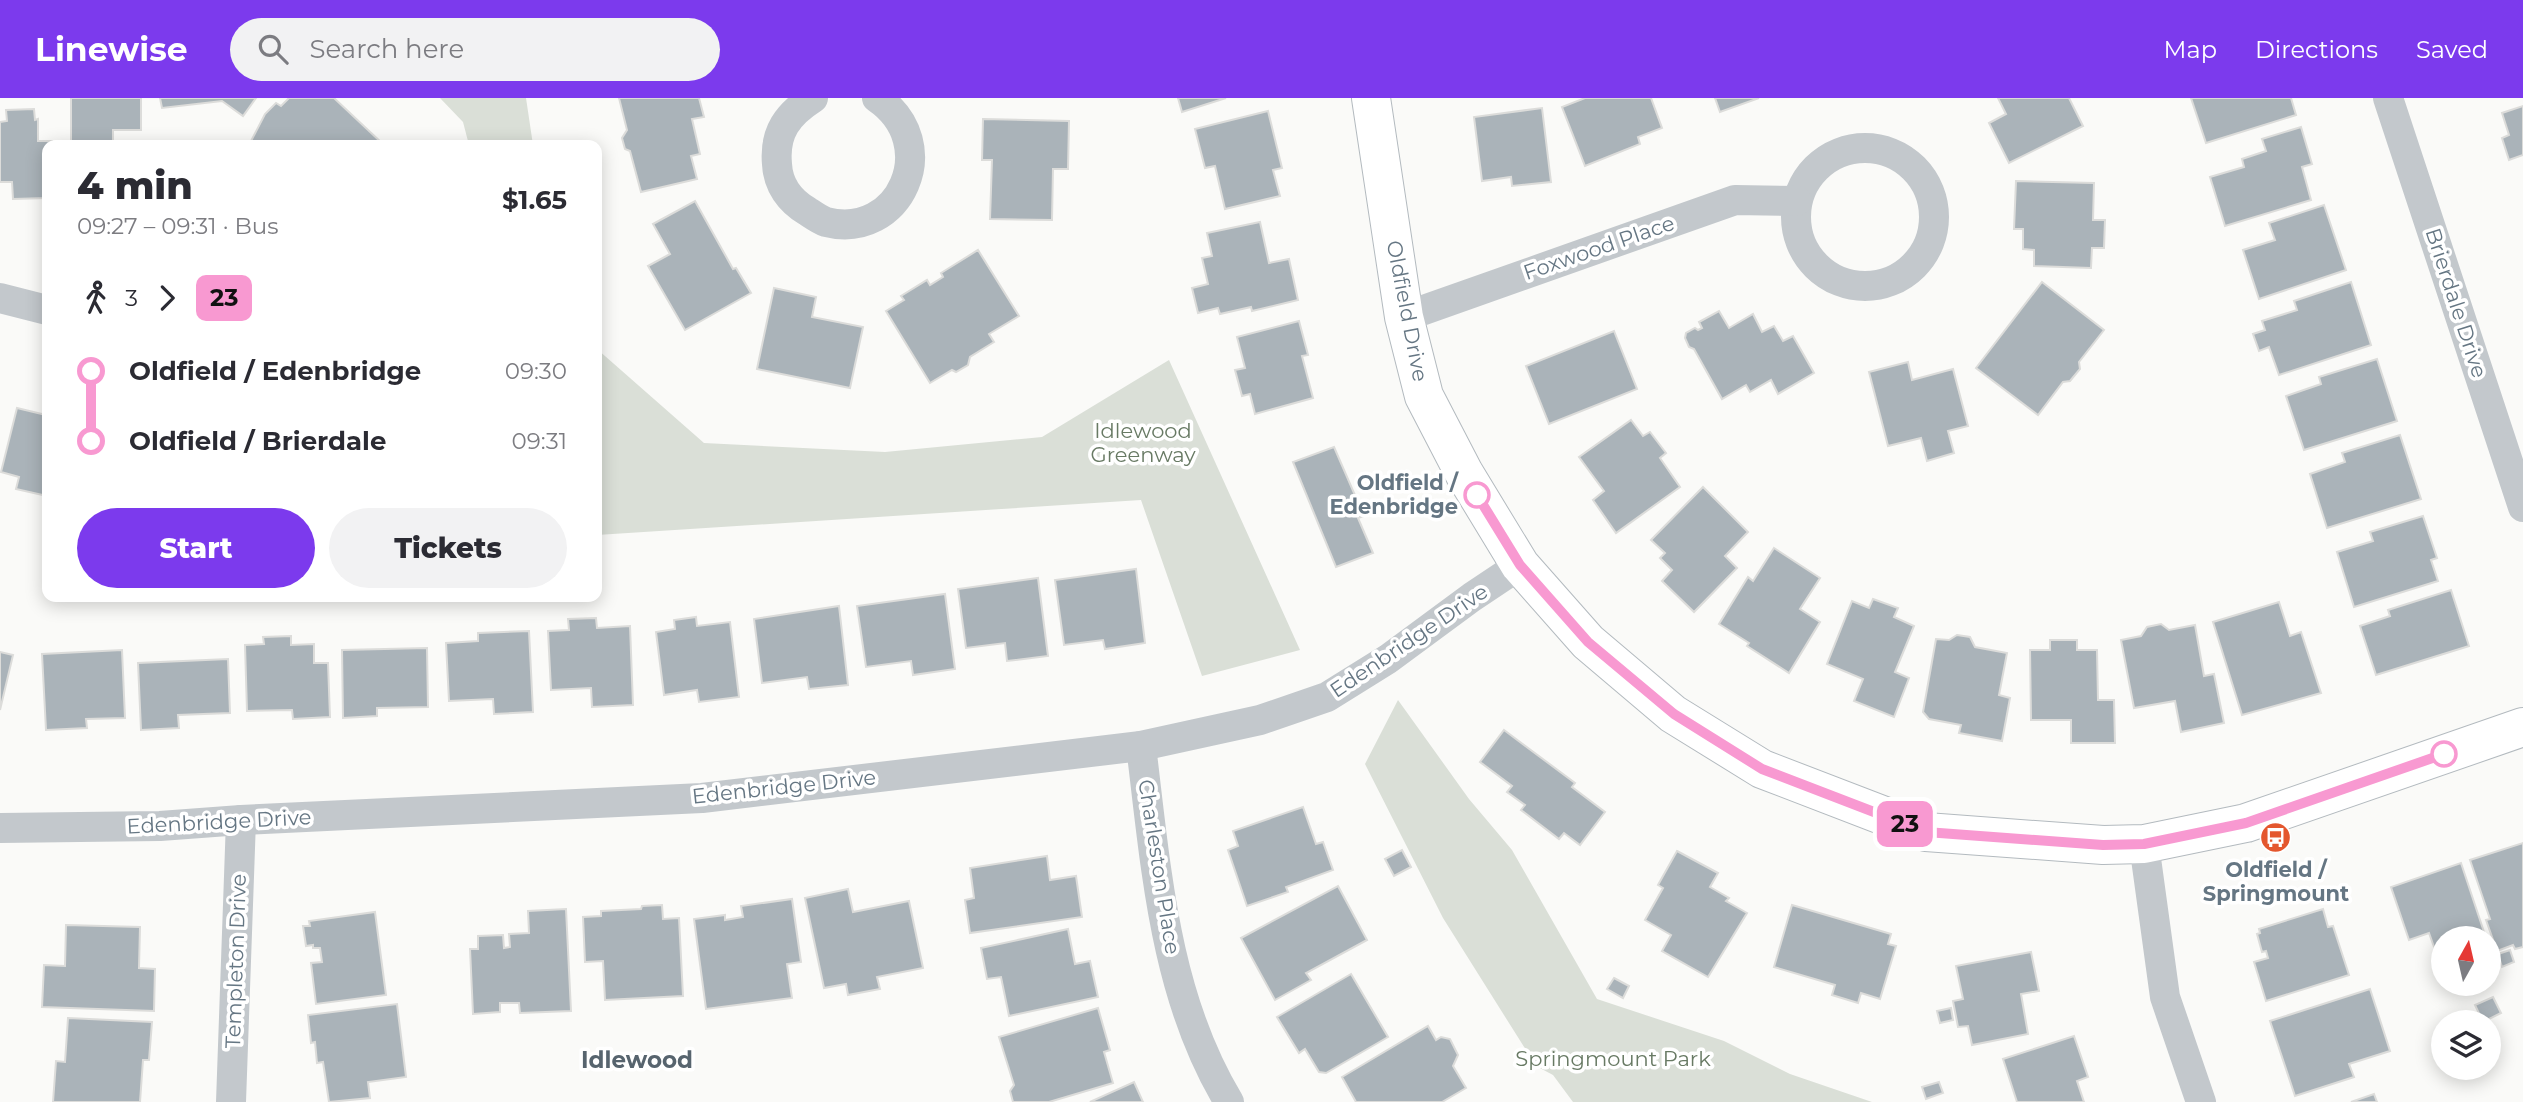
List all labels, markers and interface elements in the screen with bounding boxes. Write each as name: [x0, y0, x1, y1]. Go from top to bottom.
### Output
search box: [230, 18, 720, 81]
text: Linewise: [35, 29, 188, 69]
icon: search: [254, 30, 292, 68]
text: Search here: [310, 33, 464, 65]
text: Map: [2164, 35, 2217, 64]
text: Directions: [2255, 35, 2378, 64]
text: Saved: [2416, 35, 2488, 64]
text: 4 min: [77, 162, 193, 209]
text: $1.65: [502, 184, 567, 216]
street label: Foxwood Place: [1520, 210, 1678, 285]
text: 09:27 – 09:31 · Bus: [77, 212, 278, 240]
street label: Brierdale Drive: [2420, 225, 2492, 381]
street label: Oldfield Drive: [1382, 238, 1433, 384]
icon: walk: [77, 279, 115, 317]
icon: forward: [148, 279, 186, 317]
text: 23: [210, 283, 238, 312]
text: 3: [125, 284, 138, 312]
text: Oldfield / Edenbridge: [129, 355, 421, 387]
text: 09:30: [505, 357, 567, 385]
park label: Idlewood Greenway: [1090, 418, 1196, 467]
text: Oldfield / Brierdale: [129, 425, 386, 457]
text: 09:31: [512, 427, 567, 455]
place label: Oldfield / Edenbridge: [1329, 470, 1460, 519]
marker: Oldfield / Edenbridge: [1464, 482, 1490, 508]
button: Start: [77, 508, 315, 588]
button: Tickets: [329, 508, 567, 588]
street label: Edenbridge Drive: [1325, 579, 1492, 703]
unlabelled marker: [2431, 741, 2457, 767]
street label: Edenbridge Drive: [691, 764, 877, 809]
street label: Charleston Place: [1133, 778, 1186, 956]
line badge: 23: [1874, 801, 1937, 847]
street label: Edenbridge Drive: [126, 804, 312, 839]
text: 23: [1891, 809, 1919, 838]
bus stop icon: Oldfield / Springmount: [2259, 821, 2293, 855]
place label: Oldfield / Springmount: [2203, 857, 2349, 906]
street label: Templeton Drive: [220, 873, 251, 1049]
north arrow: [2431, 926, 2501, 996]
map controls: [2431, 926, 2501, 1080]
button: layers: [2431, 1010, 2501, 1080]
district label: Idlewood: [581, 1046, 693, 1074]
park label: Springmount Park: [1515, 1046, 1711, 1071]

